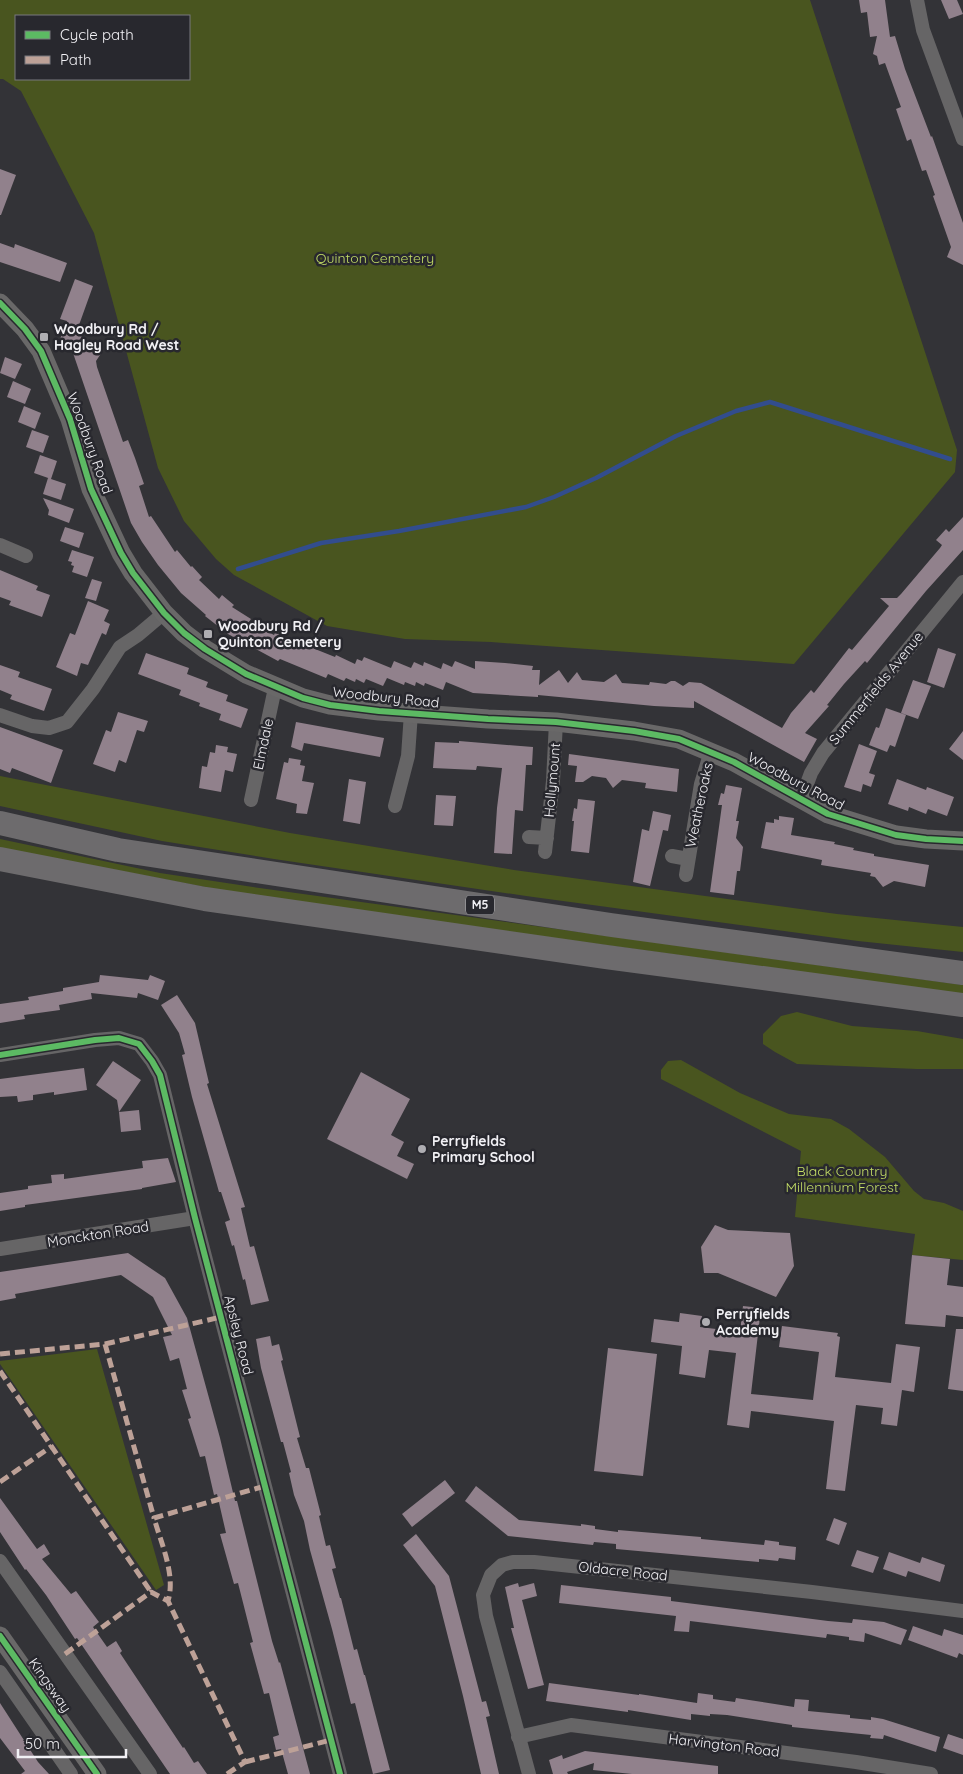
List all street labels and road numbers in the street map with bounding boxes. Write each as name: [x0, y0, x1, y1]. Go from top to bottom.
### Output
street label: Woodbury Road: [63, 390, 117, 496]
street label: Summerfields Avenue: [825, 628, 927, 748]
street label: Woodbury Road: [332, 682, 440, 712]
street label: Elmdale: [249, 717, 277, 771]
street label: Hollymount: [540, 742, 564, 818]
street label: Woodbury Road: [745, 748, 847, 814]
street label: Weatheroaks: [681, 761, 717, 849]
road number: M5: [466, 896, 494, 914]
street label: Monckton Road: [46, 1217, 150, 1251]
street label: Apsley Road: [220, 1293, 258, 1377]
street label: Oldacre Road: [578, 1557, 668, 1585]
street label: Kingsway: [25, 1654, 75, 1716]
street label: Harvington Road: [667, 1729, 781, 1761]

